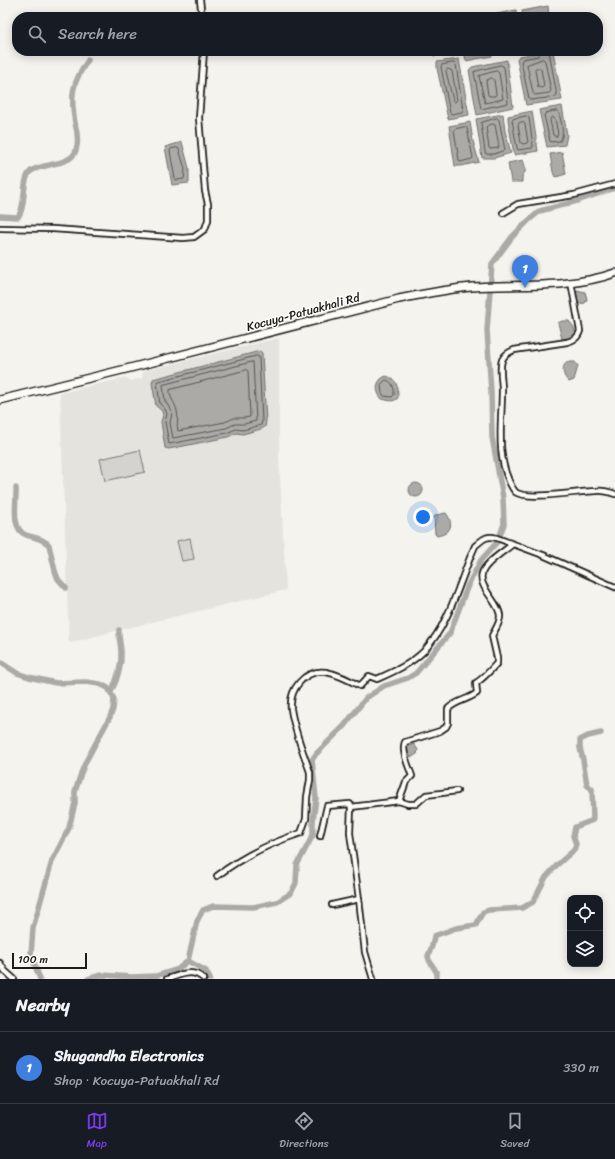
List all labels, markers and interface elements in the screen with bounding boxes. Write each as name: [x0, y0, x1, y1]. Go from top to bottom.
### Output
search box: [12, 12, 603, 56]
text: Search here: [58, 21, 137, 47]
icon: search: [26, 23, 48, 45]
pin: 1: [512, 255, 538, 288]
street label: Kocuya-Patuakhali Rd: [244, 286, 364, 338]
your location: [413, 507, 433, 527]
map controls: [567, 895, 603, 967]
button: locate: [567, 895, 603, 931]
button: layers: [567, 931, 603, 967]
text: 100 m: [18, 950, 48, 969]
scale bar: [12, 951, 87, 970]
text: Nearby: [16, 990, 70, 1020]
text: Shugandha Electronics: [54, 1043, 204, 1069]
text: 1: [26, 1056, 32, 1079]
text: 330 m: [563, 1056, 599, 1079]
text: Shop · Kocuya-Patuakhali Rd: [54, 1069, 219, 1092]
tab: Map: [86, 1110, 108, 1153]
tab: Directions: [279, 1110, 329, 1153]
tab: Saved: [500, 1110, 529, 1153]

